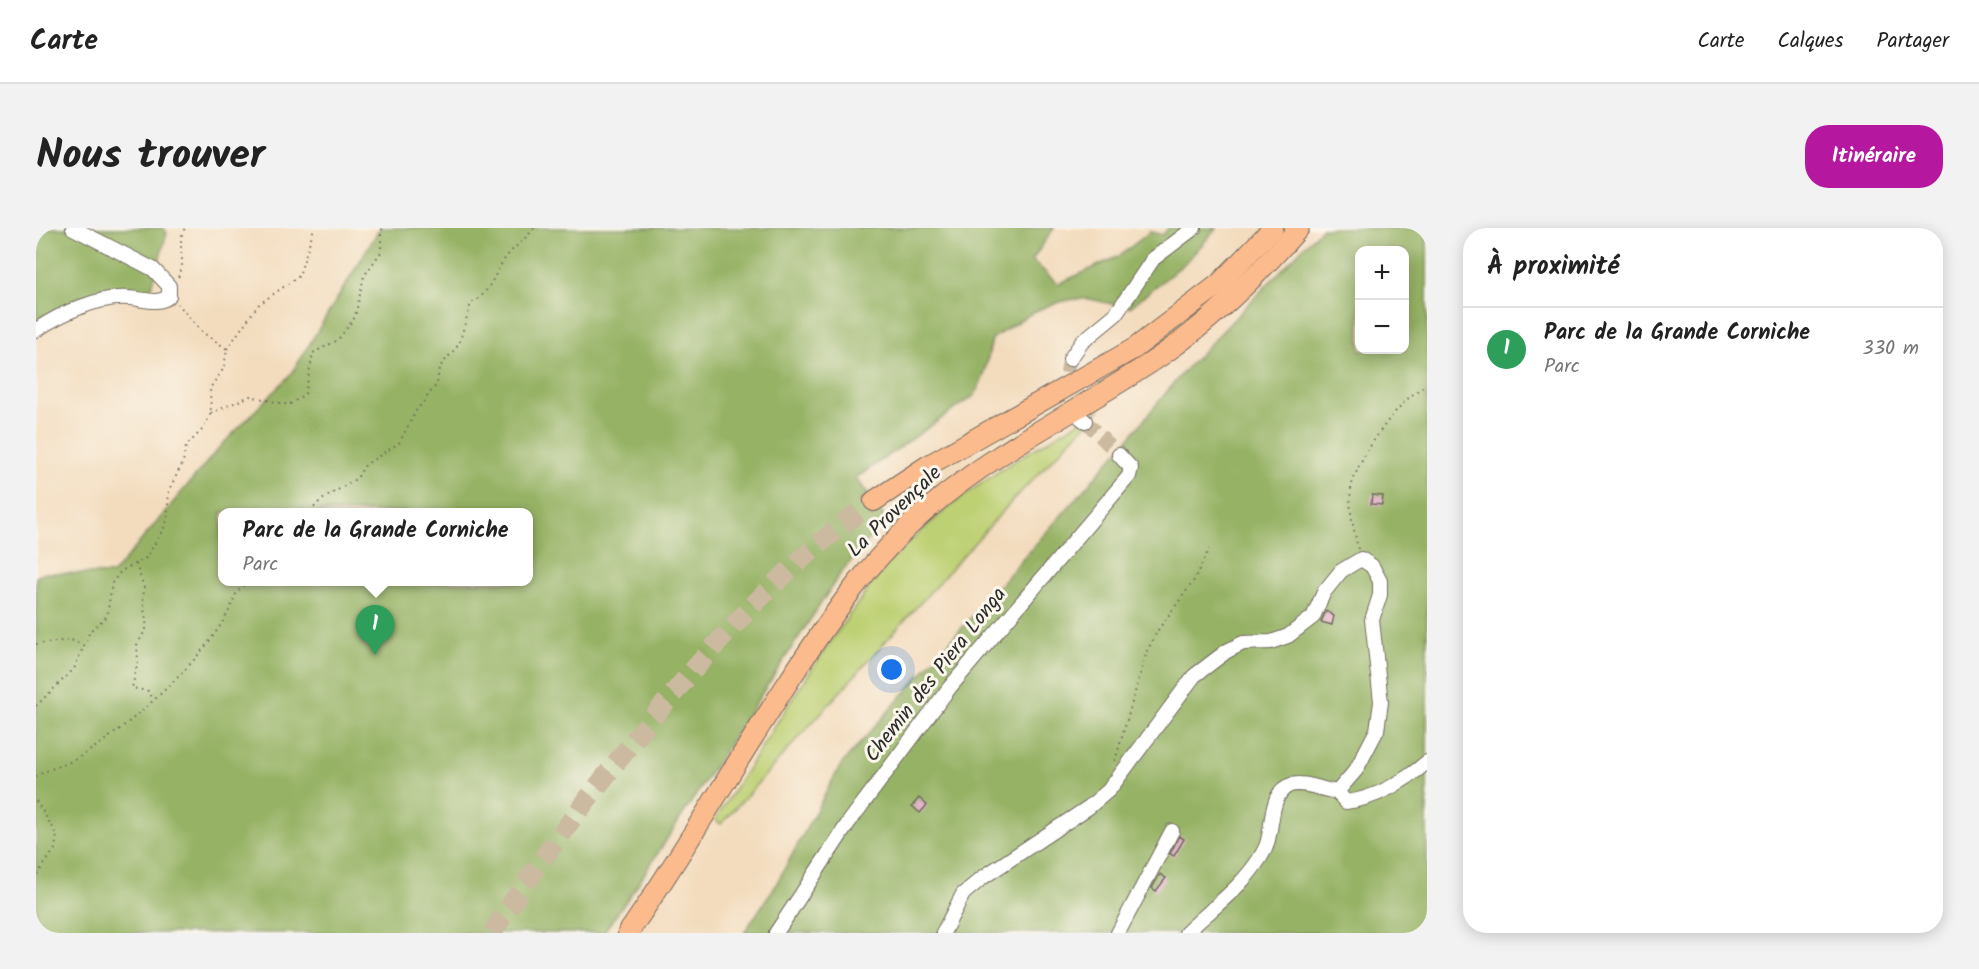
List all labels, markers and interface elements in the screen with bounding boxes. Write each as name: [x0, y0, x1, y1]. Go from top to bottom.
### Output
text: Carte: [30, 19, 98, 64]
text: Carte: [1697, 25, 1744, 58]
text: Calques: [1777, 25, 1843, 58]
text: Partager: [1876, 25, 1949, 58]
text: Nous trouver: [36, 123, 265, 190]
button: Itinéraire: [1805, 125, 1943, 188]
map controls: [1355, 246, 1409, 354]
button: +: [1355, 246, 1409, 300]
text: À proximité: [1487, 246, 1619, 288]
button: −: [1355, 300, 1409, 354]
text: Parc de la Grande Corniche: [1544, 316, 1810, 351]
text: 1: [1503, 333, 1510, 365]
text: 330 m: [1862, 333, 1919, 365]
text: Parc: [1544, 351, 1580, 383]
street label: La Provençale: [840, 458, 950, 566]
popup: [218, 508, 533, 586]
text: Parc de la Grande Corniche: [242, 514, 509, 549]
text: Parc: [242, 549, 278, 581]
street label: Chemin des Piera Longa: [857, 580, 1015, 770]
pin: 1: [356, 606, 394, 655]
your location: [877, 655, 906, 684]

